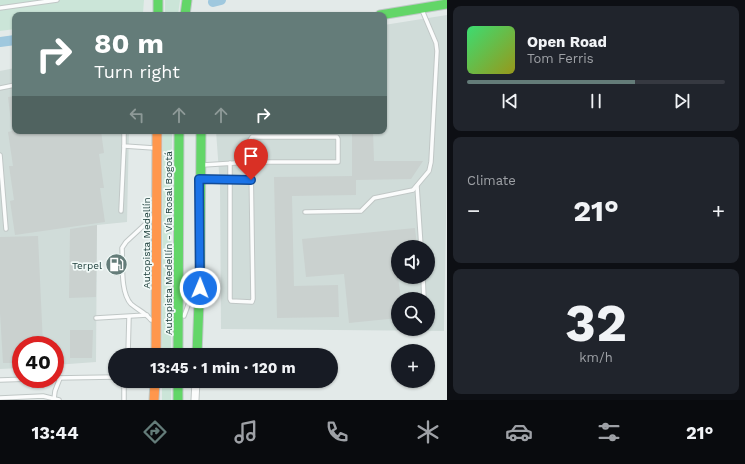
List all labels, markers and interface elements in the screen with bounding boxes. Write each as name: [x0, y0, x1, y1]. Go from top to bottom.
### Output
text: 80 m: [94, 27, 164, 60]
icon: right: [28, 28, 80, 80]
text: Open Road: [527, 33, 607, 51]
text: Tom Ferris: [527, 51, 594, 66]
text: Turn right: [94, 61, 180, 82]
icon: previous: [499, 90, 521, 112]
icon: pause: [585, 90, 607, 112]
icon: next: [671, 90, 693, 112]
icon: left: [126, 104, 148, 126]
icon: ahead: [168, 104, 190, 126]
icon: ahead: [210, 104, 232, 126]
icon: right: [252, 104, 274, 126]
pin: [234, 139, 268, 180]
icon: arrive: [240, 145, 262, 167]
street label: Autopista Medellín - Vía Rosal Bogotá: [163, 151, 174, 335]
text: Climate: [467, 173, 516, 188]
text: 21°: [573, 193, 619, 228]
street label: Autopista Medellín: [141, 197, 152, 289]
text: −: [467, 198, 480, 223]
text: +: [712, 198, 725, 223]
map controls: [391, 240, 435, 388]
button: sound: [391, 240, 435, 284]
fuel station icon: Terpel: [104, 252, 130, 278]
place label: Terpel: [72, 260, 102, 271]
position arrow: [179, 267, 221, 309]
button: search: [391, 292, 435, 336]
text: 32: [565, 293, 627, 354]
speed limit sign: 40: [12, 336, 64, 388]
button: +: [391, 344, 435, 388]
text: km/h: [579, 350, 613, 365]
text: 13:45 · 1 min · 120 m: [150, 359, 296, 377]
icon: directions: [141, 418, 169, 446]
icon: music: [232, 418, 260, 446]
icon: phone: [323, 418, 351, 446]
icon: climate: [414, 418, 442, 446]
icon: car: [505, 418, 533, 446]
icon: filters: [595, 418, 623, 446]
text: 13:44: [31, 422, 79, 443]
text: 21°: [686, 422, 714, 443]

